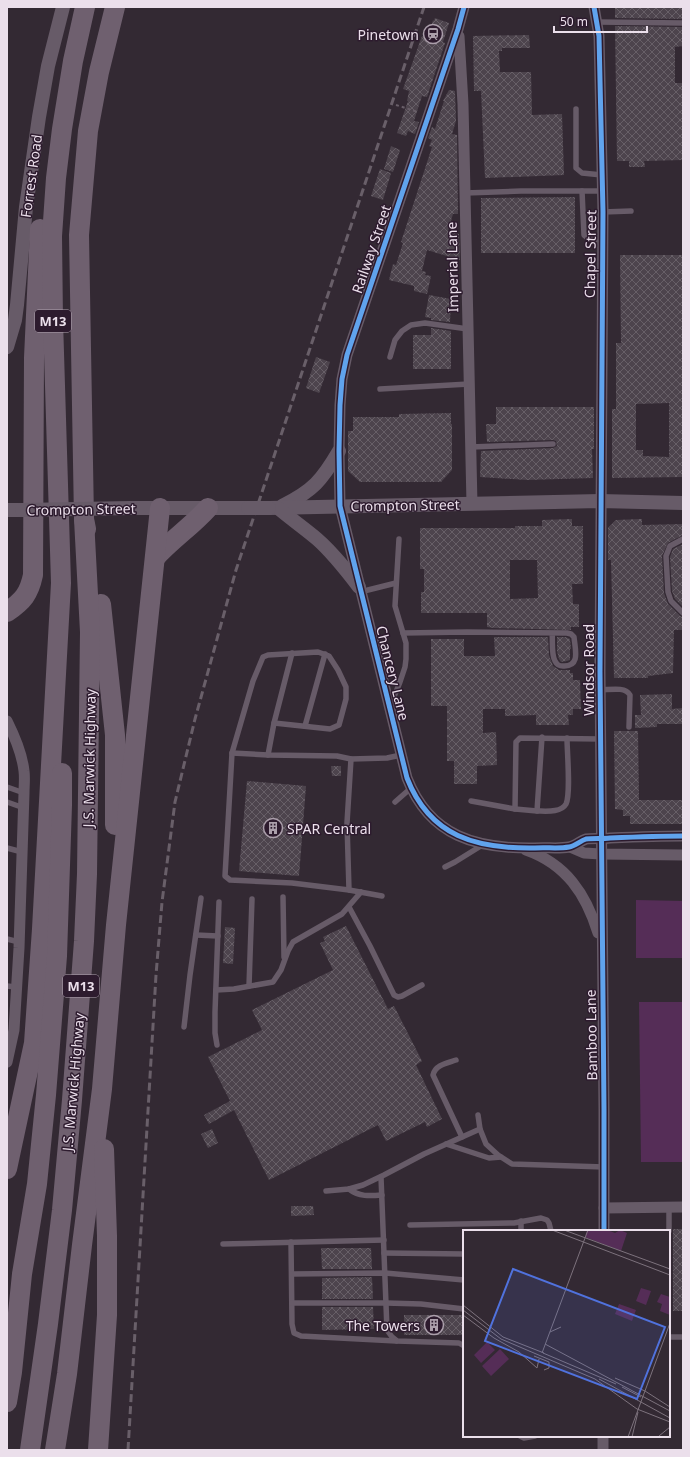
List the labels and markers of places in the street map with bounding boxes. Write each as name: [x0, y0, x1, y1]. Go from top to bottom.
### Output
station icon: Pinetown: [422, 23, 444, 45]
place label: Pinetown: [357, 25, 419, 44]
building icon: SPAR Central: [262, 817, 284, 839]
place label: SPAR Central: [287, 819, 371, 838]
building icon: The Towers: [423, 1314, 445, 1336]
place label: The Towers: [346, 1316, 420, 1335]

